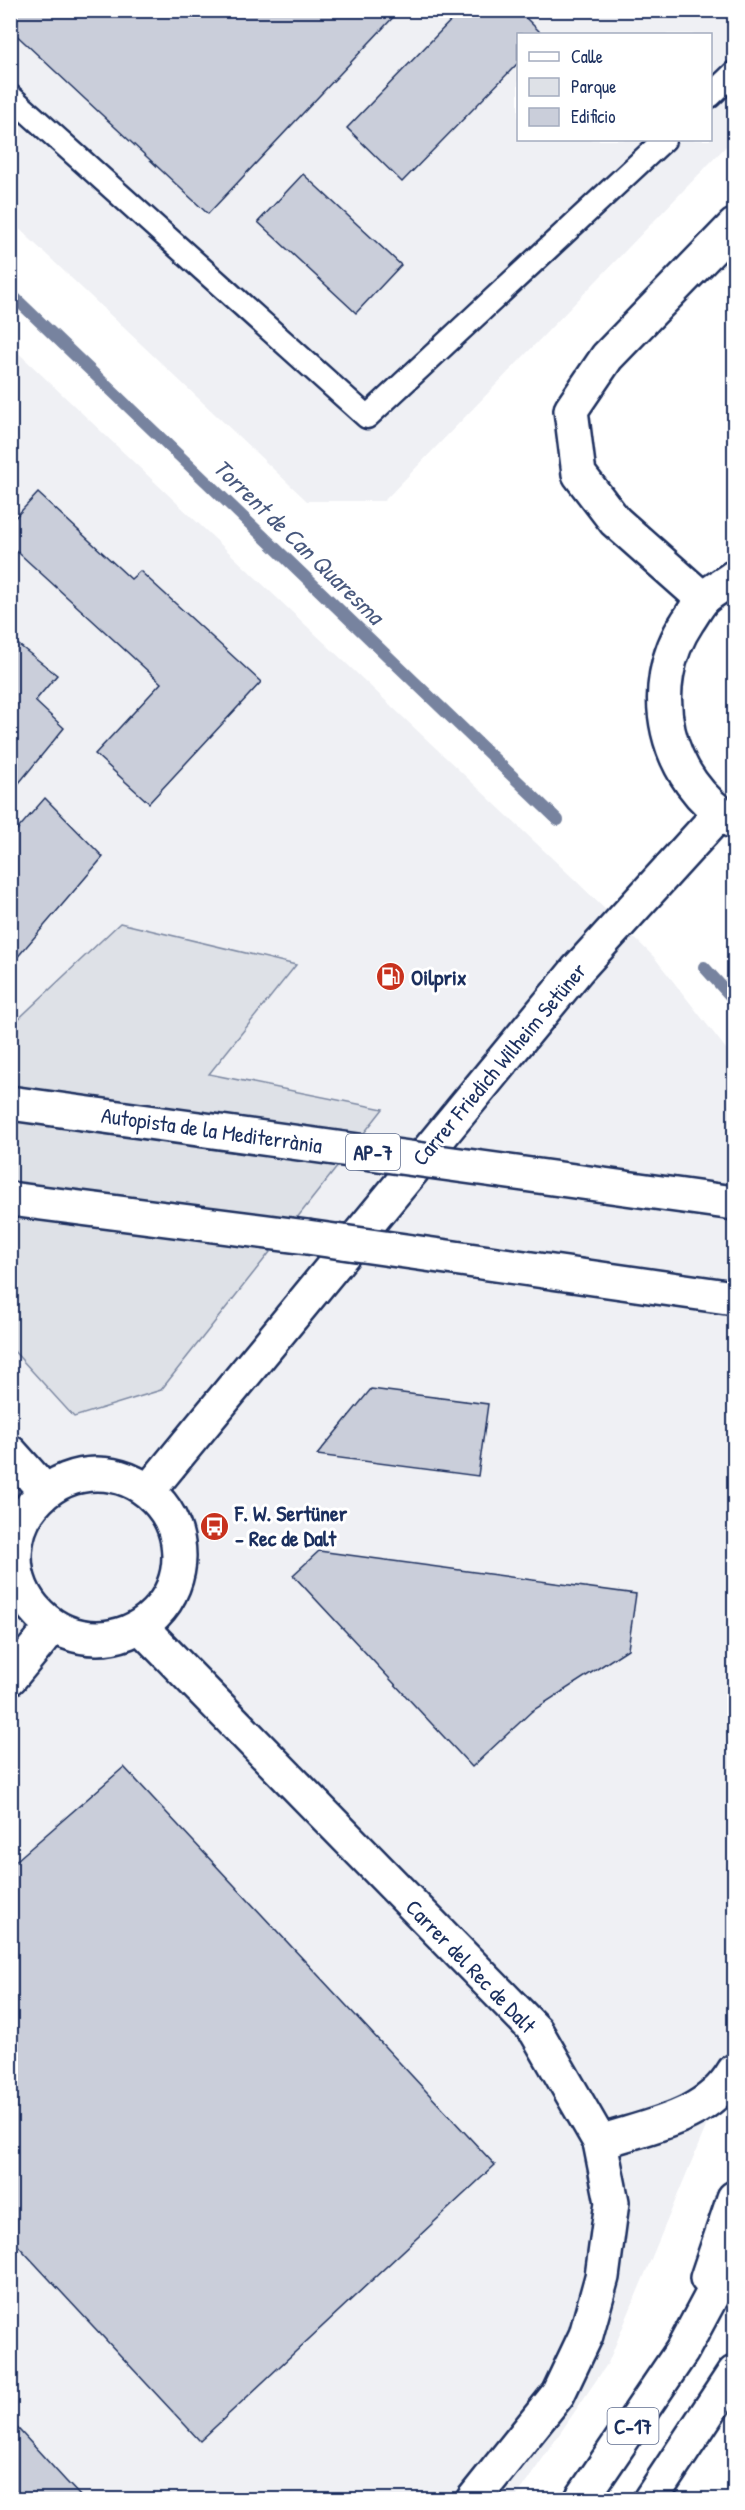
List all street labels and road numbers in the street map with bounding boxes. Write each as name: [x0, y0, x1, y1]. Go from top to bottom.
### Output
street label: Carrer Friedich Wilheim Setüner: [405, 956, 593, 1172]
street label: Autopista de la Mediterrània: [100, 1100, 325, 1160]
road number: AP-7: [346, 1134, 400, 1170]
street label: Carrer del Rec de Dalt: [399, 1892, 543, 2040]
road number: C-17: [608, 2408, 658, 2444]

